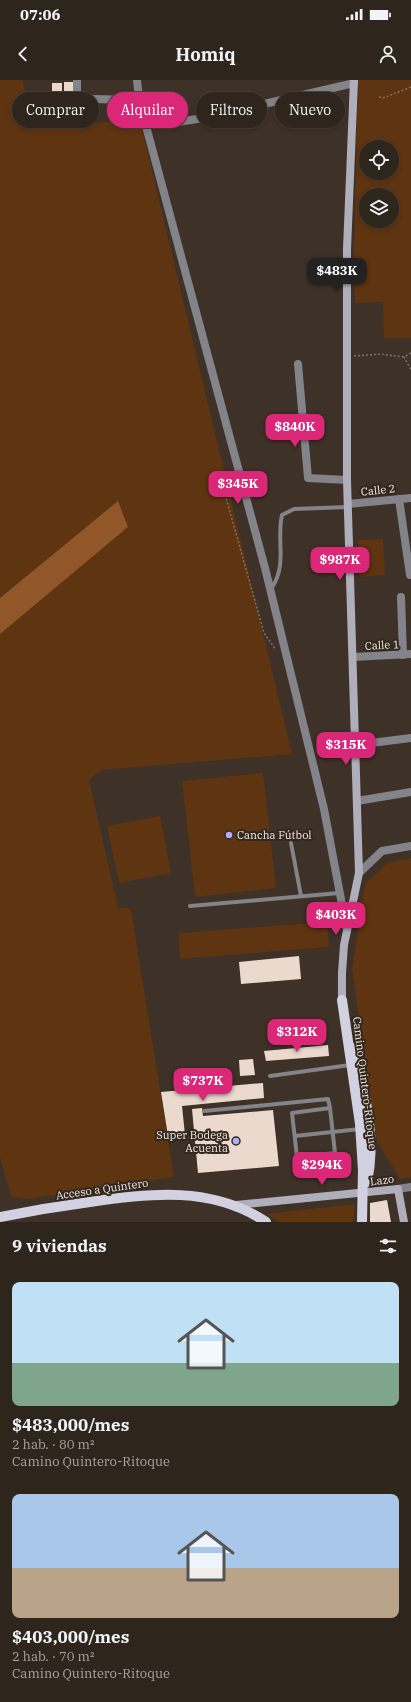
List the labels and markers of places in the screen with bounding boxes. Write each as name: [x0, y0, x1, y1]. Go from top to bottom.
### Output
pin: $483K: [309, 258, 365, 292]
pin: $840K: [267, 414, 323, 448]
pin: $345K: [210, 471, 266, 505]
pin: $987K: [312, 547, 368, 581]
pin: $315K: [318, 732, 374, 766]
place label: Cancha Fútbol: [237, 828, 312, 842]
marker: Cancha Fútbol: [224, 830, 234, 840]
pin: $403K: [308, 902, 364, 936]
pin: $312K: [269, 1019, 325, 1053]
pin: $737K: [175, 1068, 231, 1102]
place label: Super Bodega Acuenta: [156, 1128, 228, 1155]
marker: Super Bodega Acuenta: [231, 1136, 241, 1146]
pin: $294K: [294, 1152, 350, 1186]

